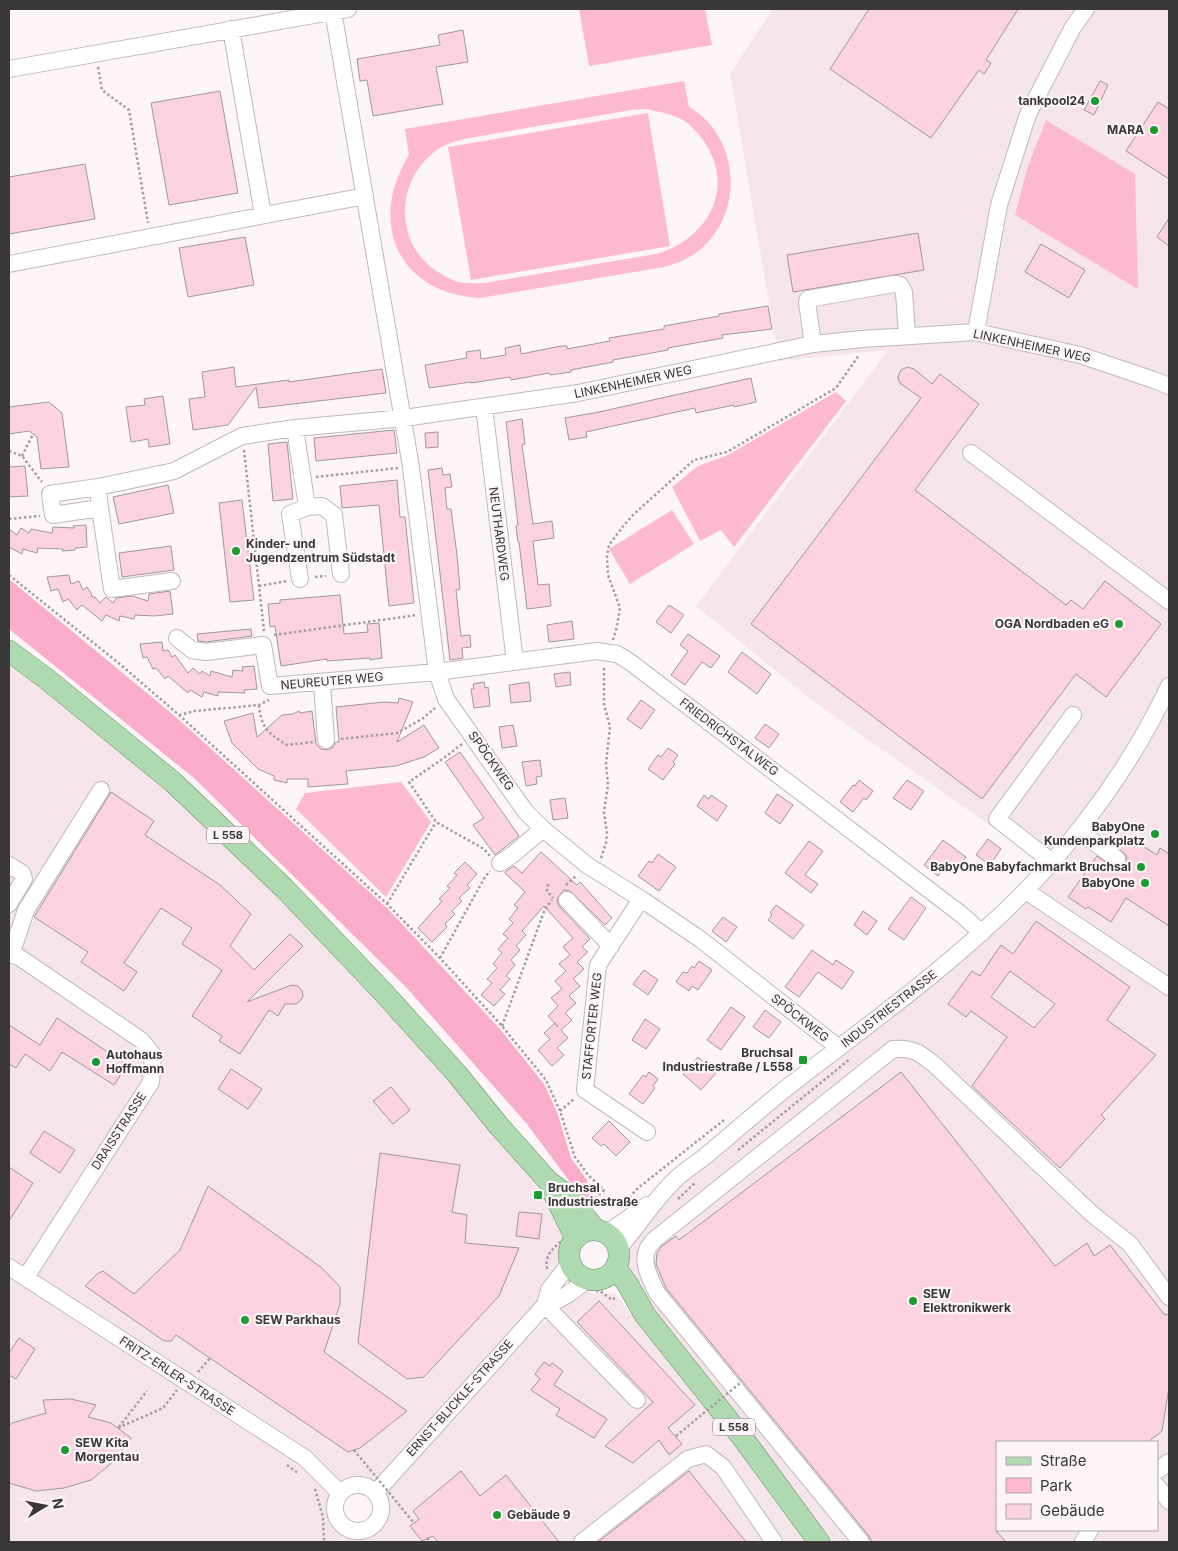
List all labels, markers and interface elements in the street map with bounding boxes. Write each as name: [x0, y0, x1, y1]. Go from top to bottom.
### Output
place label: tankpool24: [1018, 93, 1085, 108]
marker: tankpool24: [1089, 95, 1101, 107]
place label: MARA: [1107, 122, 1144, 137]
marker: MARA: [1148, 124, 1160, 136]
street label: LINKENHEIMER WEG: [972, 326, 1092, 365]
street label: LINKENHEIMER WEG: [573, 362, 693, 401]
street label: NEUTHARDWEG: [486, 486, 513, 582]
place label: Kinder- und Jugendzentrum Südstadt: [246, 536, 396, 565]
marker: Kinder- und Jugendzentrum Südstadt: [230, 545, 242, 557]
place label: OGA Nordbaden eG: [995, 616, 1109, 631]
marker: OGA Nordbaden eG: [1113, 618, 1125, 630]
street label: NEUREUTER WEG: [280, 669, 384, 692]
street label: FRIEDRICHSTALWEG: [677, 694, 782, 779]
street label: SPÖCKWEG: [465, 728, 517, 793]
place label: BabyOne Kundenparkplatz: [1044, 819, 1145, 848]
road number: L 558: [207, 826, 249, 844]
marker: BabyOne Kundenparkplatz: [1149, 828, 1161, 840]
place label: BabyOne Babyfachmarkt Bruchsal: [930, 859, 1131, 874]
marker: BabyOne Babyfachmarkt Bruchsal: [1135, 861, 1147, 873]
place label: BabyOne: [1082, 875, 1135, 890]
marker: BabyOne: [1139, 877, 1151, 889]
street label: INDUSTRIESTRASSE: [838, 967, 940, 1051]
street label: STAFFORTER WEG: [578, 972, 605, 1080]
street label: SPÖCKWEG: [768, 990, 832, 1045]
place label: Bruchsal Industriestraße / L558: [663, 1045, 793, 1074]
place label: Autohaus Hoffmann: [106, 1047, 164, 1076]
marker: Bruchsal Industriestraße / L558: [797, 1054, 809, 1066]
marker: Autohaus Hoffmann: [90, 1056, 102, 1068]
street label: DRAISSTRASSE: [88, 1089, 149, 1172]
place label: Bruchsal Industriestraße: [548, 1180, 638, 1209]
marker: Bruchsal Industriestraße: [532, 1189, 544, 1201]
place label: SEW Elektronikwerk: [923, 1286, 1011, 1315]
marker: SEW Elektronikwerk: [907, 1295, 919, 1307]
place label: SEW Parkhaus: [255, 1312, 341, 1327]
marker: SEW Parkhaus: [239, 1314, 251, 1326]
street label: FRITZ-ERLER-STRASSE: [117, 1333, 238, 1419]
street label: ERNST-BLICKLE-STRASSE: [403, 1336, 516, 1459]
road number: L 558: [713, 1418, 755, 1435]
place label: SEW Kita Morgentau: [75, 1435, 139, 1464]
legend: [996, 1441, 1158, 1531]
marker: SEW Kita Morgentau: [59, 1444, 71, 1456]
text: Straße: [1040, 1451, 1087, 1470]
text: Park: [1040, 1476, 1073, 1495]
north arrow: [20, 1481, 70, 1531]
text: N: [49, 1497, 68, 1510]
text: Gebäude: [1040, 1501, 1105, 1520]
place label: Gebäude 9: [507, 1507, 571, 1522]
marker: Gebäude 9: [491, 1509, 503, 1521]

